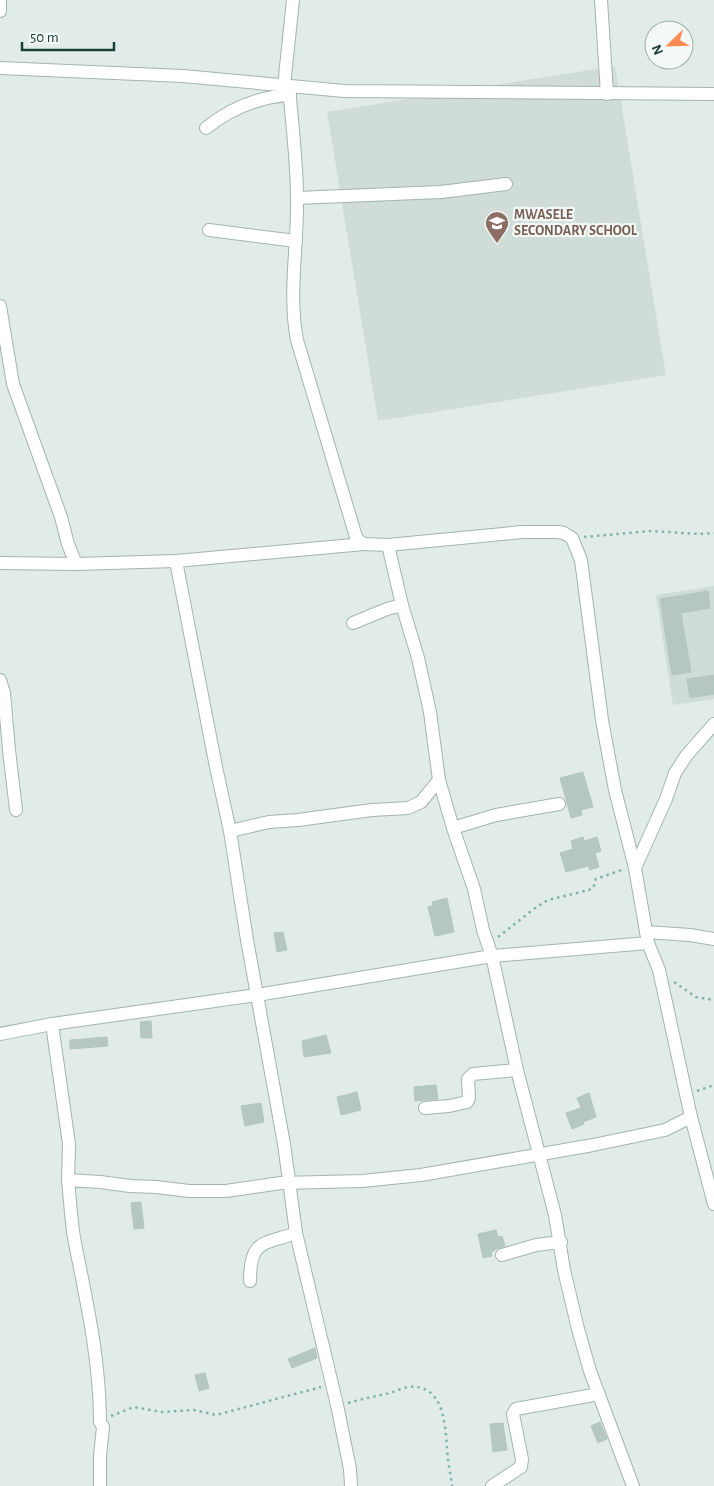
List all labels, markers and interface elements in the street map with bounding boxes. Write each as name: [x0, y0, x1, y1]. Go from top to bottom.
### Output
scale bar: [22, 20, 115, 52]
north arrow: [644, 20, 694, 70]
text: 50 m: [30, 30, 59, 45]
text: N: [650, 42, 666, 57]
place label: MWASELE SECONDARY SCHOOL: [514, 208, 638, 238]
school or university icon: MWASELE SECONDARY SCHOOL: [484, 210, 510, 244]

